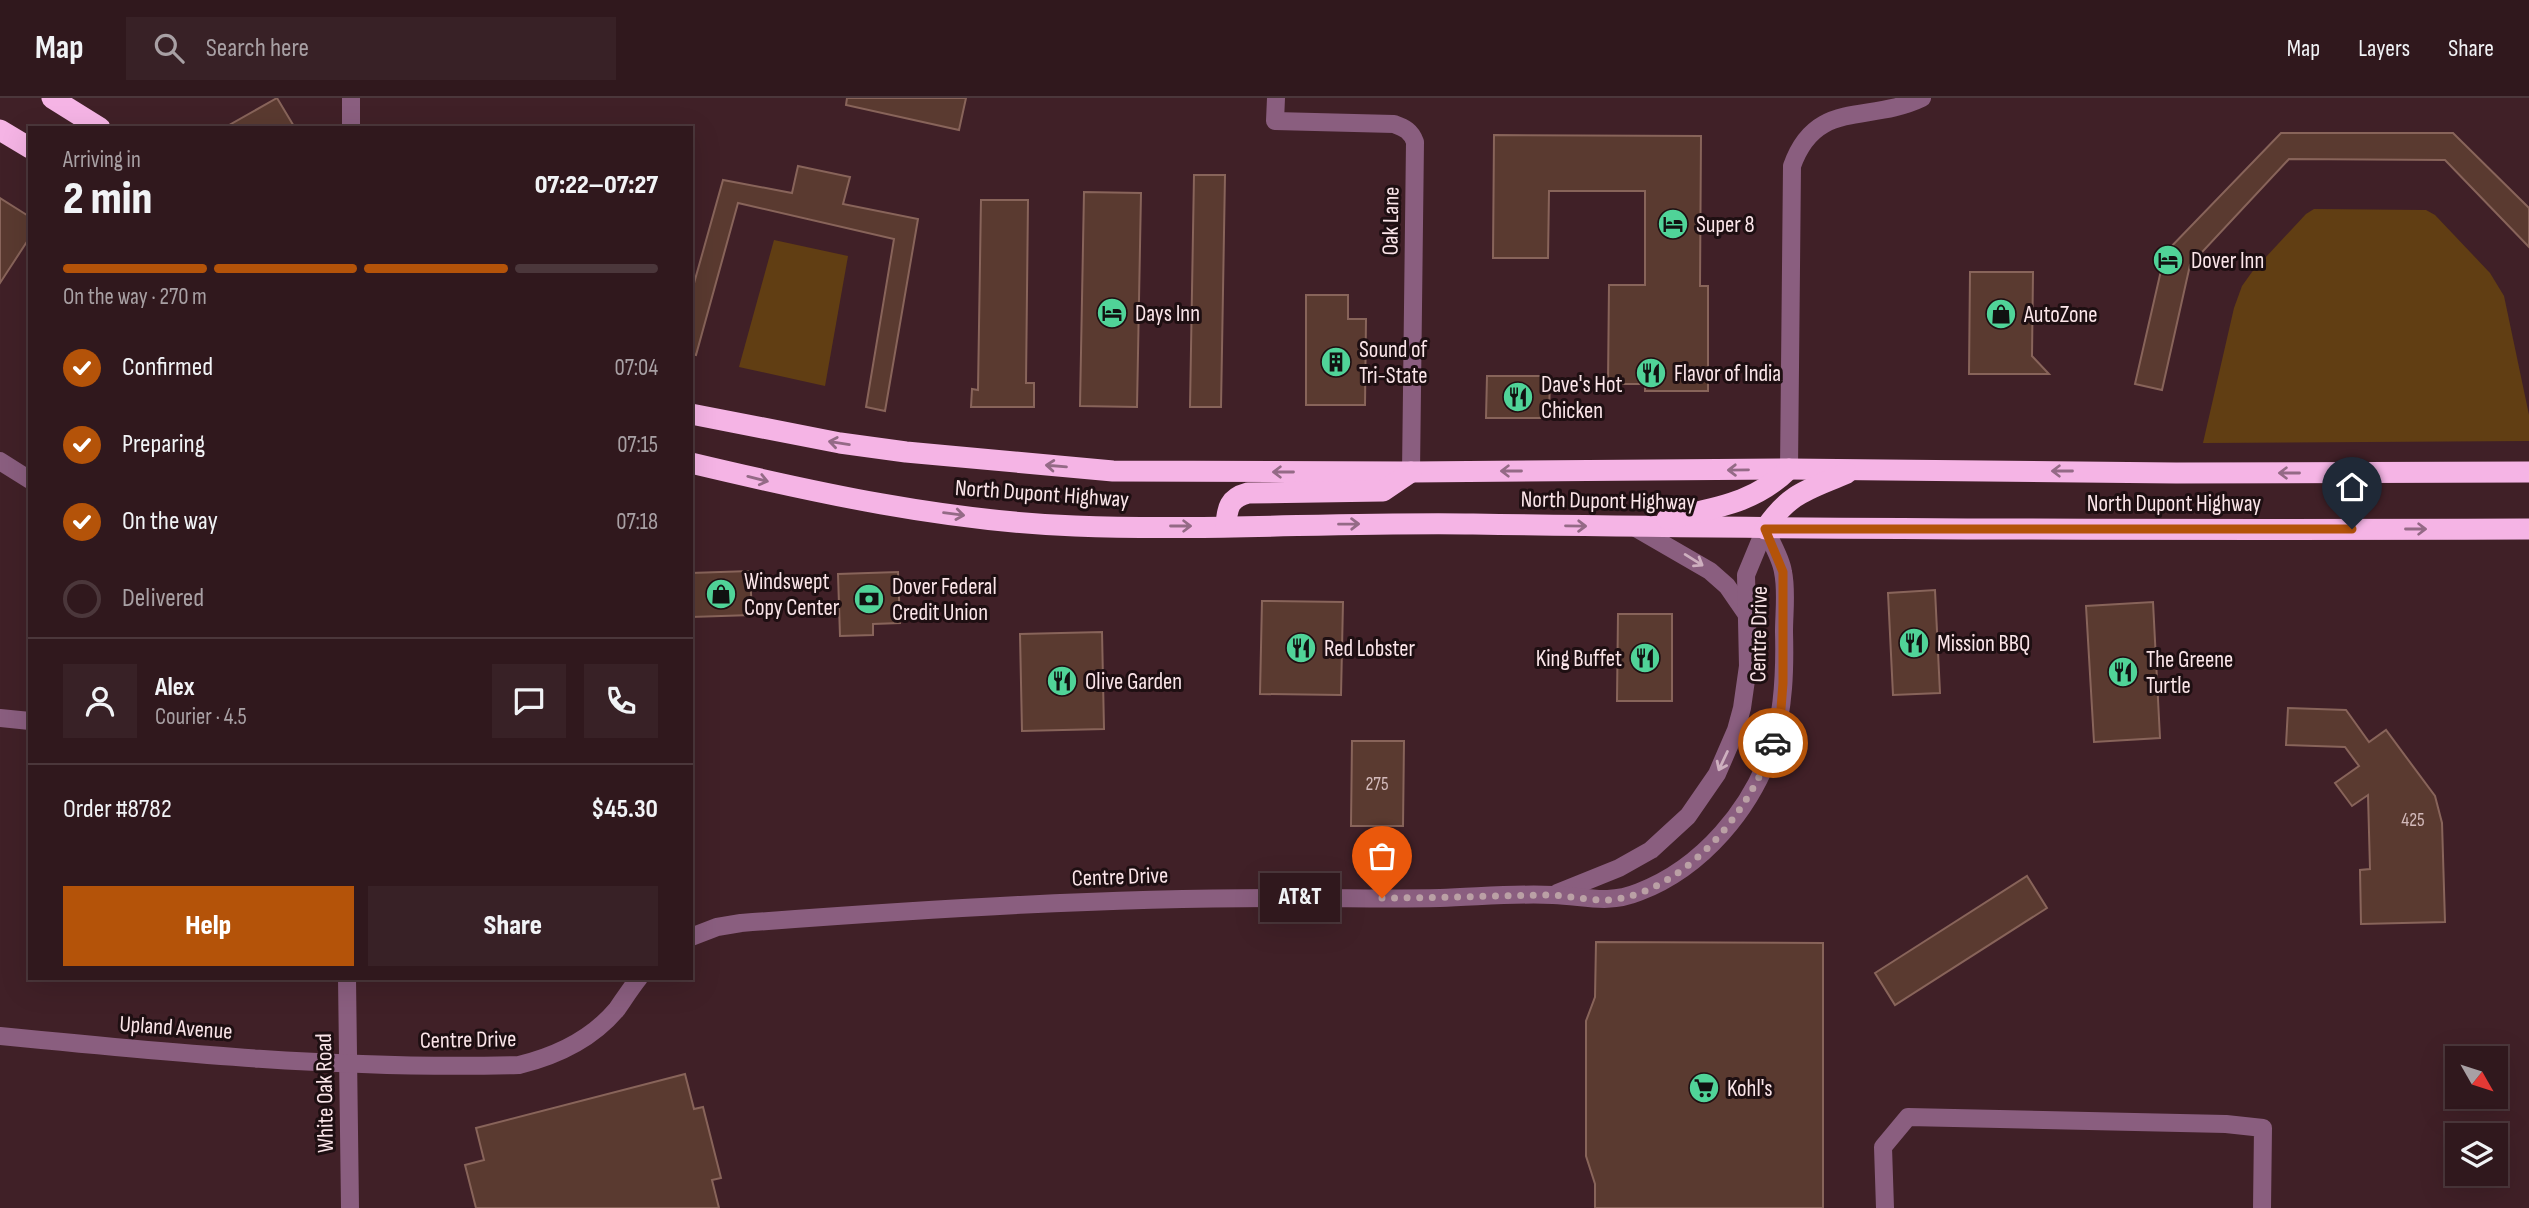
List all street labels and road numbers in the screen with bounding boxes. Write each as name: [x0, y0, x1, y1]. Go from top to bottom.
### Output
street label: Oak Lane: [1376, 186, 1406, 256]
street label: North Dupont Highway: [954, 474, 1130, 514]
street label: North Dupont Highway: [1520, 485, 1696, 517]
street label: North Dupont Highway: [2087, 490, 2261, 518]
street label: Centre Drive: [1744, 586, 1774, 683]
street label: Centre Drive: [1071, 861, 1169, 893]
street label: Upland Avenue: [118, 1010, 233, 1046]
street label: Centre Drive: [420, 1025, 517, 1055]
street label: White Oak Road: [310, 1033, 340, 1153]

